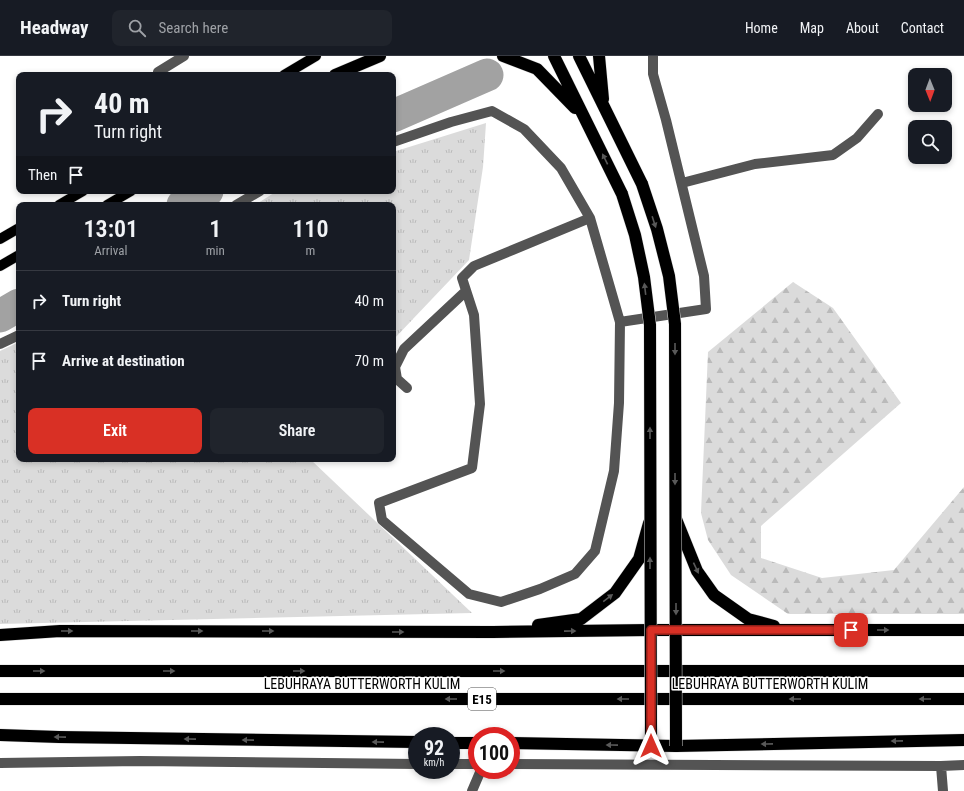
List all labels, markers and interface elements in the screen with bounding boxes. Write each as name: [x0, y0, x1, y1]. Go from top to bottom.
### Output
search box: [112, 10, 392, 46]
text: Headway: [20, 16, 88, 39]
icon: search: [126, 17, 148, 39]
text: Search here: [158, 19, 228, 37]
text: Home: [745, 20, 778, 36]
text: Map: [800, 20, 824, 36]
text: About: [846, 20, 879, 36]
text: Contact: [901, 20, 944, 36]
north arrow: [908, 68, 952, 112]
map controls: [908, 68, 952, 164]
text: 40 m: [94, 87, 150, 120]
icon: right: [28, 88, 80, 140]
button: search: [908, 120, 952, 164]
text: Turn right: [94, 121, 162, 142]
one-way arrow: [601, 154, 608, 165]
icon: arrive: [65, 164, 87, 186]
text: Then: [28, 166, 57, 184]
text: 13:01: [84, 215, 138, 243]
text: 1: [209, 215, 221, 243]
text: 110: [292, 215, 328, 243]
one-way arrow: [651, 216, 657, 228]
text: Arrival: [94, 243, 127, 258]
text: min: [206, 243, 225, 258]
text: m: [305, 243, 315, 258]
one-way arrow: [642, 283, 648, 296]
icon: right: [28, 290, 50, 312]
text: Turn right: [62, 292, 121, 310]
text: 40 m: [354, 292, 384, 310]
one-way arrow: [672, 343, 678, 356]
icon: arrive: [28, 350, 50, 372]
text: Arrive at destination: [62, 352, 185, 370]
text: 70 m: [354, 352, 384, 370]
button: Exit: [28, 408, 202, 454]
button: Share: [210, 408, 384, 454]
one-way arrow: [647, 426, 653, 439]
one-way arrow: [672, 473, 678, 486]
one-way arrow: [647, 556, 653, 569]
one-way arrow: [693, 562, 699, 573]
one-way arrow: [603, 594, 614, 602]
one-way arrow: [673, 603, 679, 616]
pin: [834, 613, 868, 647]
icon: arrive: [840, 619, 862, 641]
one-way arrow: [877, 627, 890, 633]
one-way arrow: [61, 628, 74, 634]
one-way arrow: [191, 628, 204, 634]
one-way arrow: [262, 628, 275, 634]
one-way arrow: [564, 628, 577, 634]
one-way arrow: [392, 629, 405, 635]
one-way arrow: [33, 668, 46, 674]
one-way arrow: [163, 668, 176, 674]
one-way arrow: [293, 668, 306, 674]
one-way arrow: [493, 668, 506, 674]
street label: LEBUHRAYA BUTTERWORTH KULIM: [264, 676, 460, 692]
street label: LEBUHRAYA BUTTERWORTH KULIM: [672, 676, 868, 692]
road number: E15: [468, 688, 496, 710]
one-way arrow: [444, 696, 457, 702]
one-way arrow: [616, 696, 629, 702]
one-way arrow: [788, 696, 801, 702]
one-way arrow: [918, 696, 931, 702]
position arrow: [630, 725, 672, 767]
speed limit sign: 100: [468, 727, 520, 779]
one-way arrow: [53, 734, 66, 740]
one-way arrow: [183, 736, 196, 742]
text: 92: [424, 736, 444, 760]
one-way arrow: [241, 737, 254, 743]
one-way arrow: [890, 738, 903, 744]
one-way arrow: [371, 739, 384, 745]
one-way arrow: [760, 741, 773, 747]
one-way arrow: [605, 742, 618, 748]
text: km/h: [424, 757, 444, 768]

